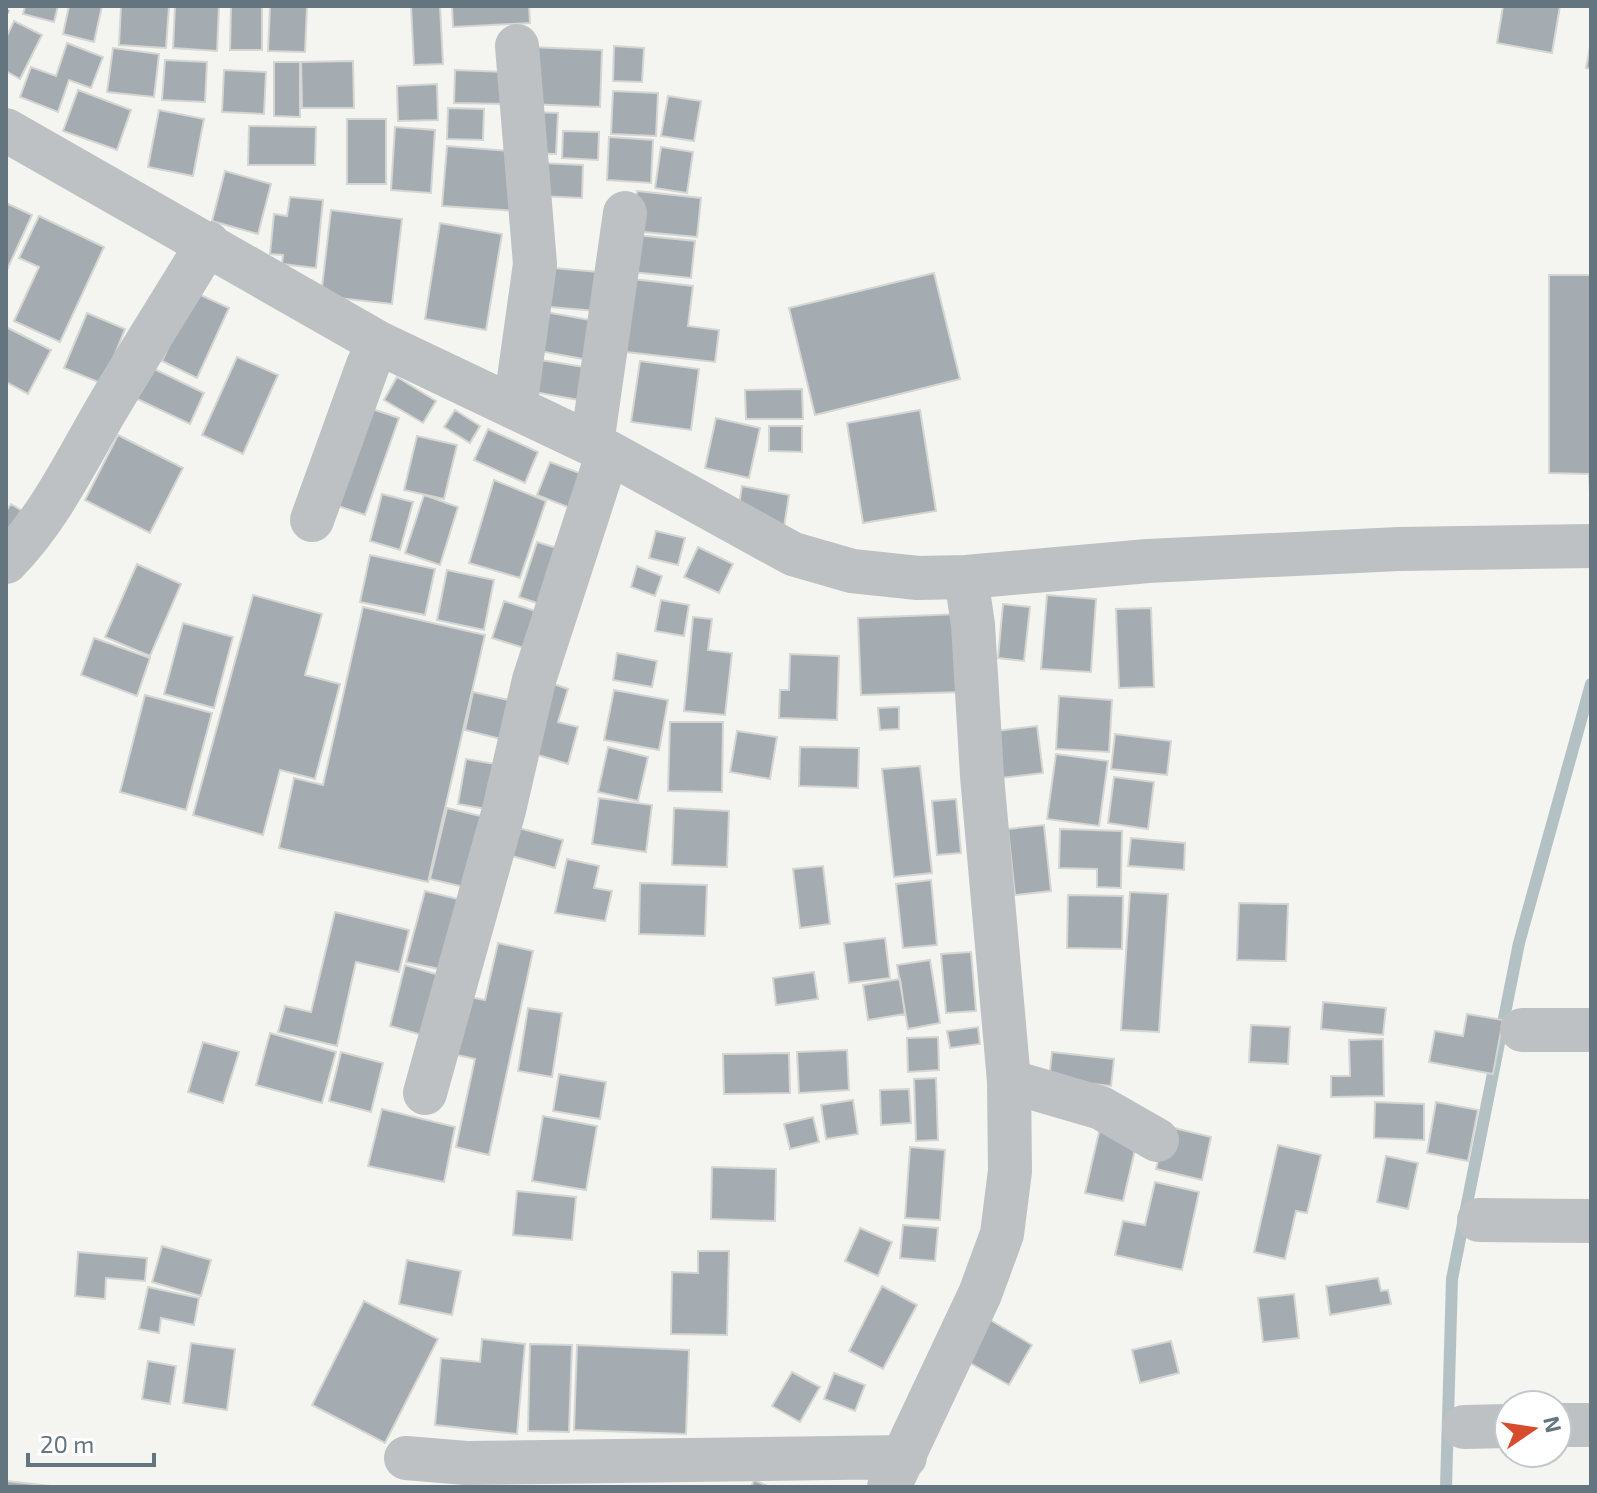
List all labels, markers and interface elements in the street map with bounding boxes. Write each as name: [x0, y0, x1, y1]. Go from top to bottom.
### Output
north arrow: [1493, 1389, 1573, 1469]
text: N: [1539, 1414, 1568, 1435]
scale bar: [28, 1417, 154, 1467]
text: 20 m: [40, 1429, 94, 1458]

